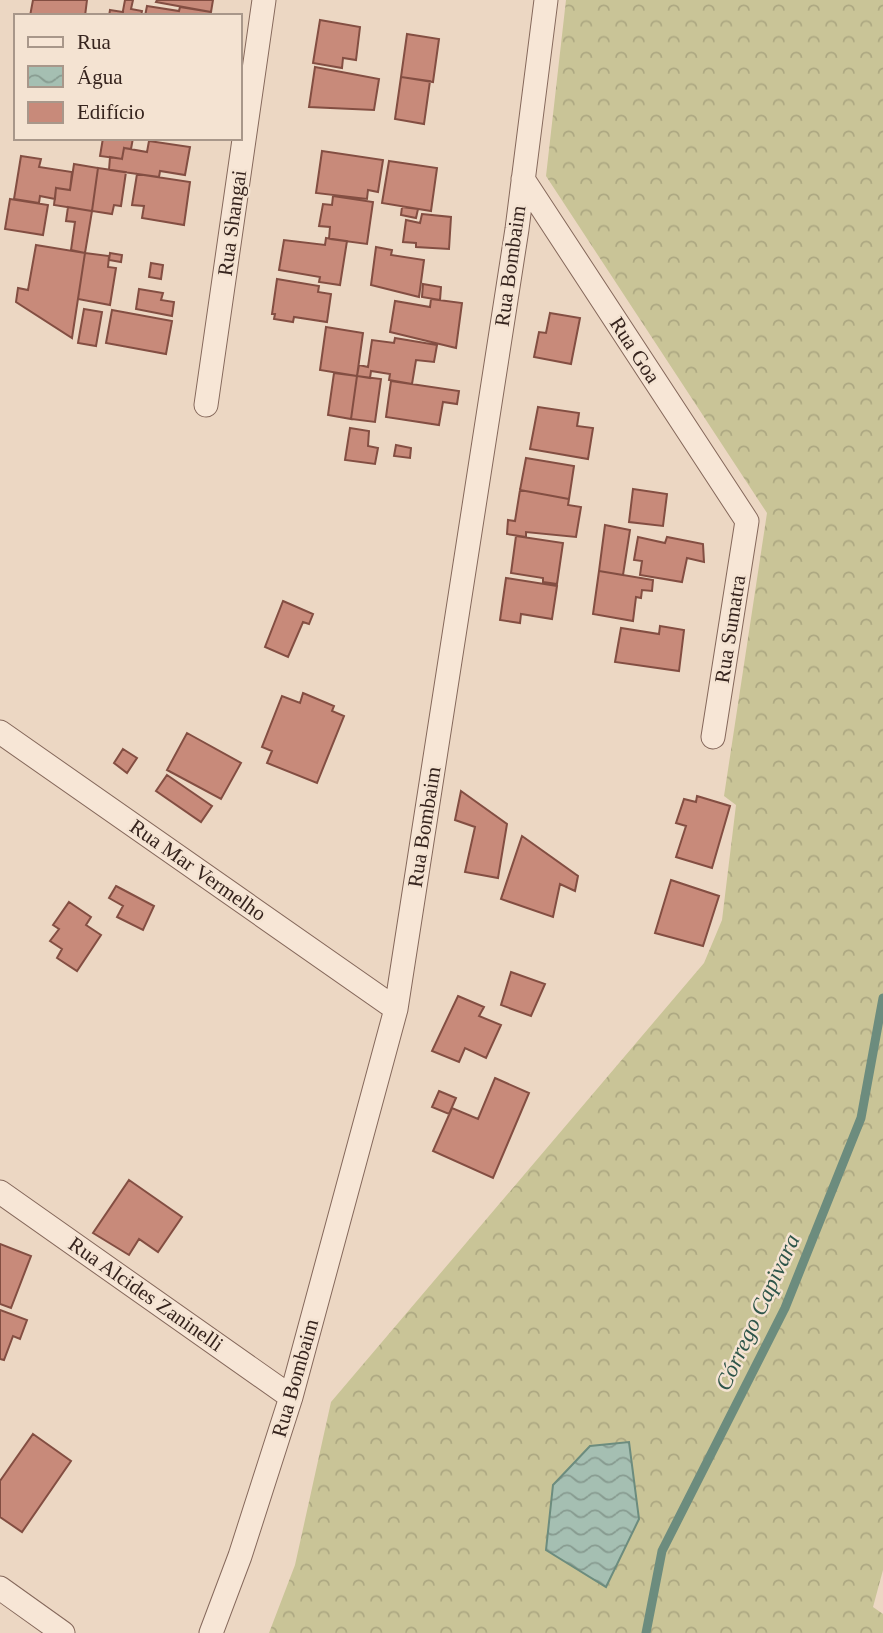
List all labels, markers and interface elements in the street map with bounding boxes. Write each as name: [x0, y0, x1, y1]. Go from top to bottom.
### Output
legend: [14, 14, 242, 140]
text: Rua: [77, 30, 112, 54]
text: Água: [77, 65, 123, 89]
text: Edifício: [77, 100, 145, 124]
street label: Rua Shangai: [213, 168, 251, 278]
street label: Rua Bombaim: [490, 204, 530, 328]
street label: Rua Goa: [605, 312, 666, 388]
street label: Rua Sumatra: [710, 573, 750, 685]
street label: Rua Bombaim: [403, 765, 445, 889]
street label: Rua Mar Vermelho: [125, 814, 271, 926]
water label: Córrego Capivara: [710, 1230, 805, 1394]
street label: Rua Alcides Zaninelli: [64, 1232, 228, 1356]
street label: Rua Bombaim: [267, 1316, 323, 1440]

